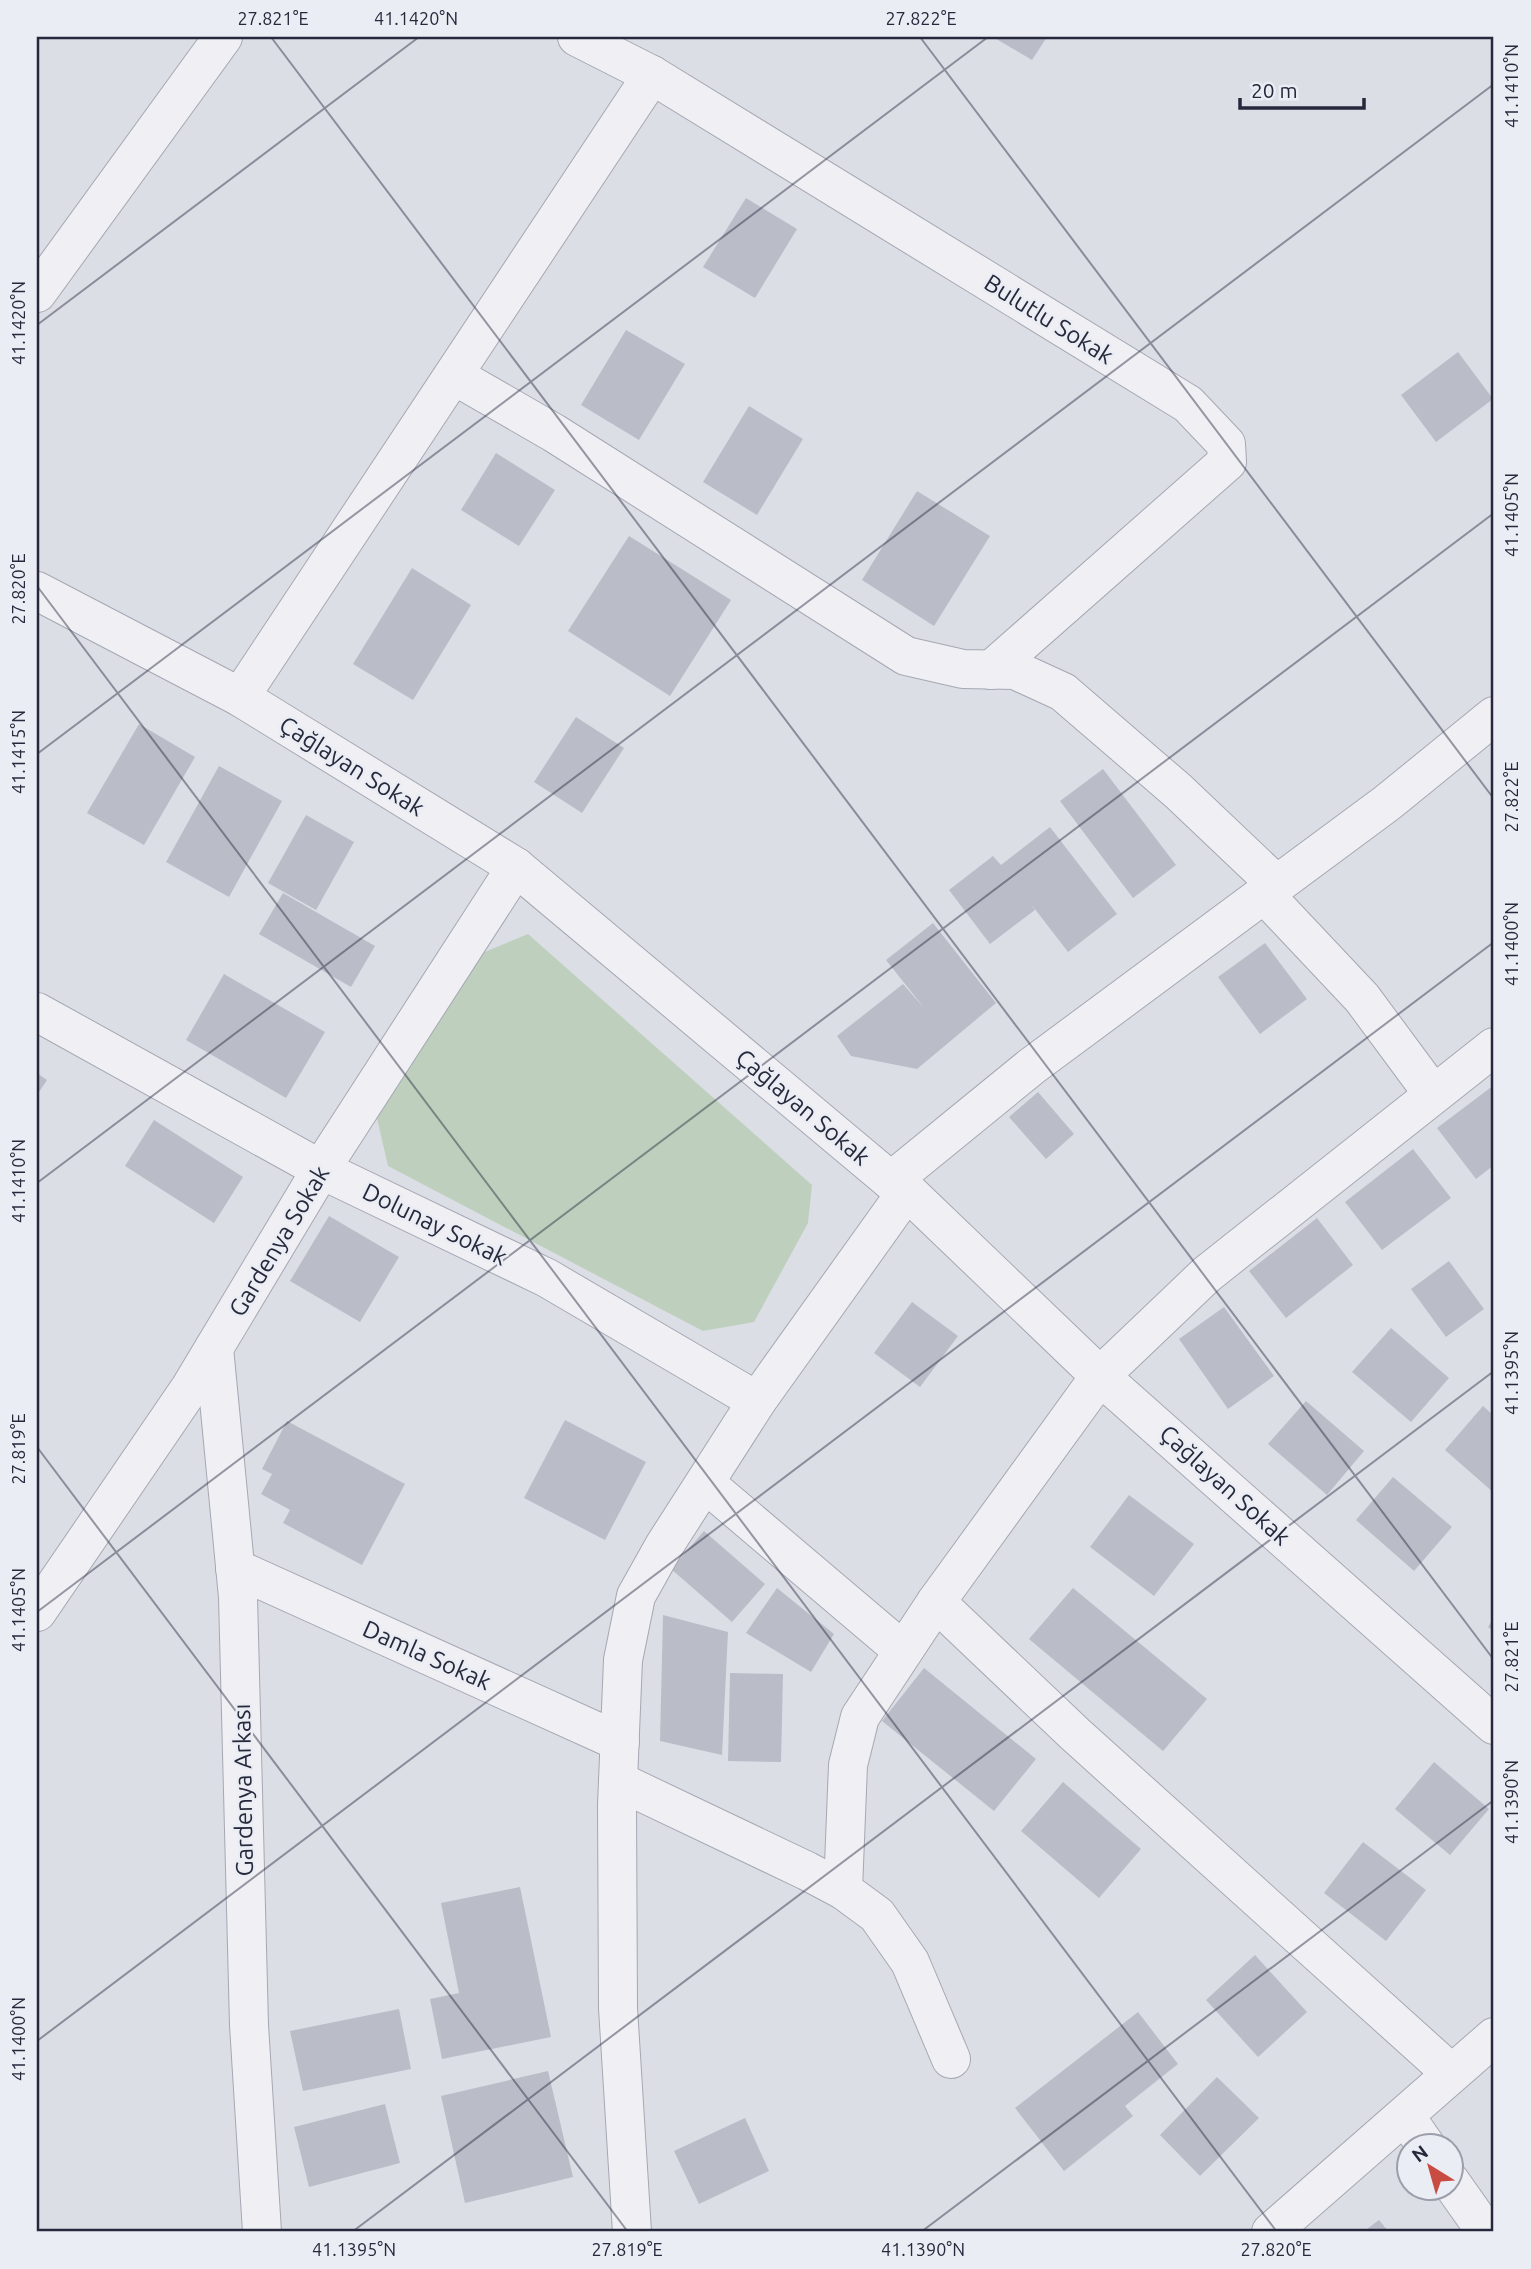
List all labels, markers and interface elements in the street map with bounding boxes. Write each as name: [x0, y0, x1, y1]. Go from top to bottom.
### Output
text: 27.821°E: [237, 8, 309, 28]
text: 41.1420°N: [374, 8, 458, 28]
text: 27.822°E: [885, 8, 957, 28]
text: 41.1410°N: [1501, 44, 1521, 128]
scale bar: [1240, 66, 1365, 110]
text: 20 m: [1251, 78, 1298, 102]
street label: Bulutlu Sokak: [980, 269, 1118, 369]
text: 41.1420°N: [8, 281, 28, 365]
text: 41.1405°N: [1501, 473, 1521, 557]
text: 27.820°E: [8, 553, 28, 625]
text: 41.1415°N: [8, 710, 28, 794]
street label: Çağlayan Sokak: [275, 711, 429, 821]
text: 27.822°E: [1501, 761, 1521, 833]
text: 41.1400°N: [1501, 902, 1521, 986]
street label: Çağlayan Sokak: [731, 1043, 875, 1171]
text: 41.1410°N: [8, 1139, 28, 1223]
street label: Gardenya Sokak: [223, 1161, 335, 1321]
street label: Dolunay Sokak: [358, 1177, 512, 1271]
text: 41.1395°N: [1501, 1331, 1521, 1415]
text: 27.819°E: [8, 1413, 28, 1485]
street label: Çağlayan Sokak: [1154, 1420, 1296, 1550]
text: 41.1405°N: [8, 1568, 28, 1652]
street label: Damla Sokak: [359, 1615, 495, 1695]
text: 27.821°E: [1501, 1621, 1521, 1693]
street label: Gardenya Arkası: [228, 1703, 258, 1877]
text: 41.1390°N: [1501, 1760, 1521, 1844]
text: 41.1400°N: [8, 1997, 28, 2081]
north arrow: [1394, 2132, 1464, 2202]
text: N: [1407, 2140, 1432, 2166]
text: 41.1395°N: [312, 2239, 396, 2259]
text: 27.819°E: [591, 2239, 663, 2259]
text: 41.1390°N: [881, 2239, 965, 2259]
text: 27.820°E: [1240, 2239, 1312, 2259]

